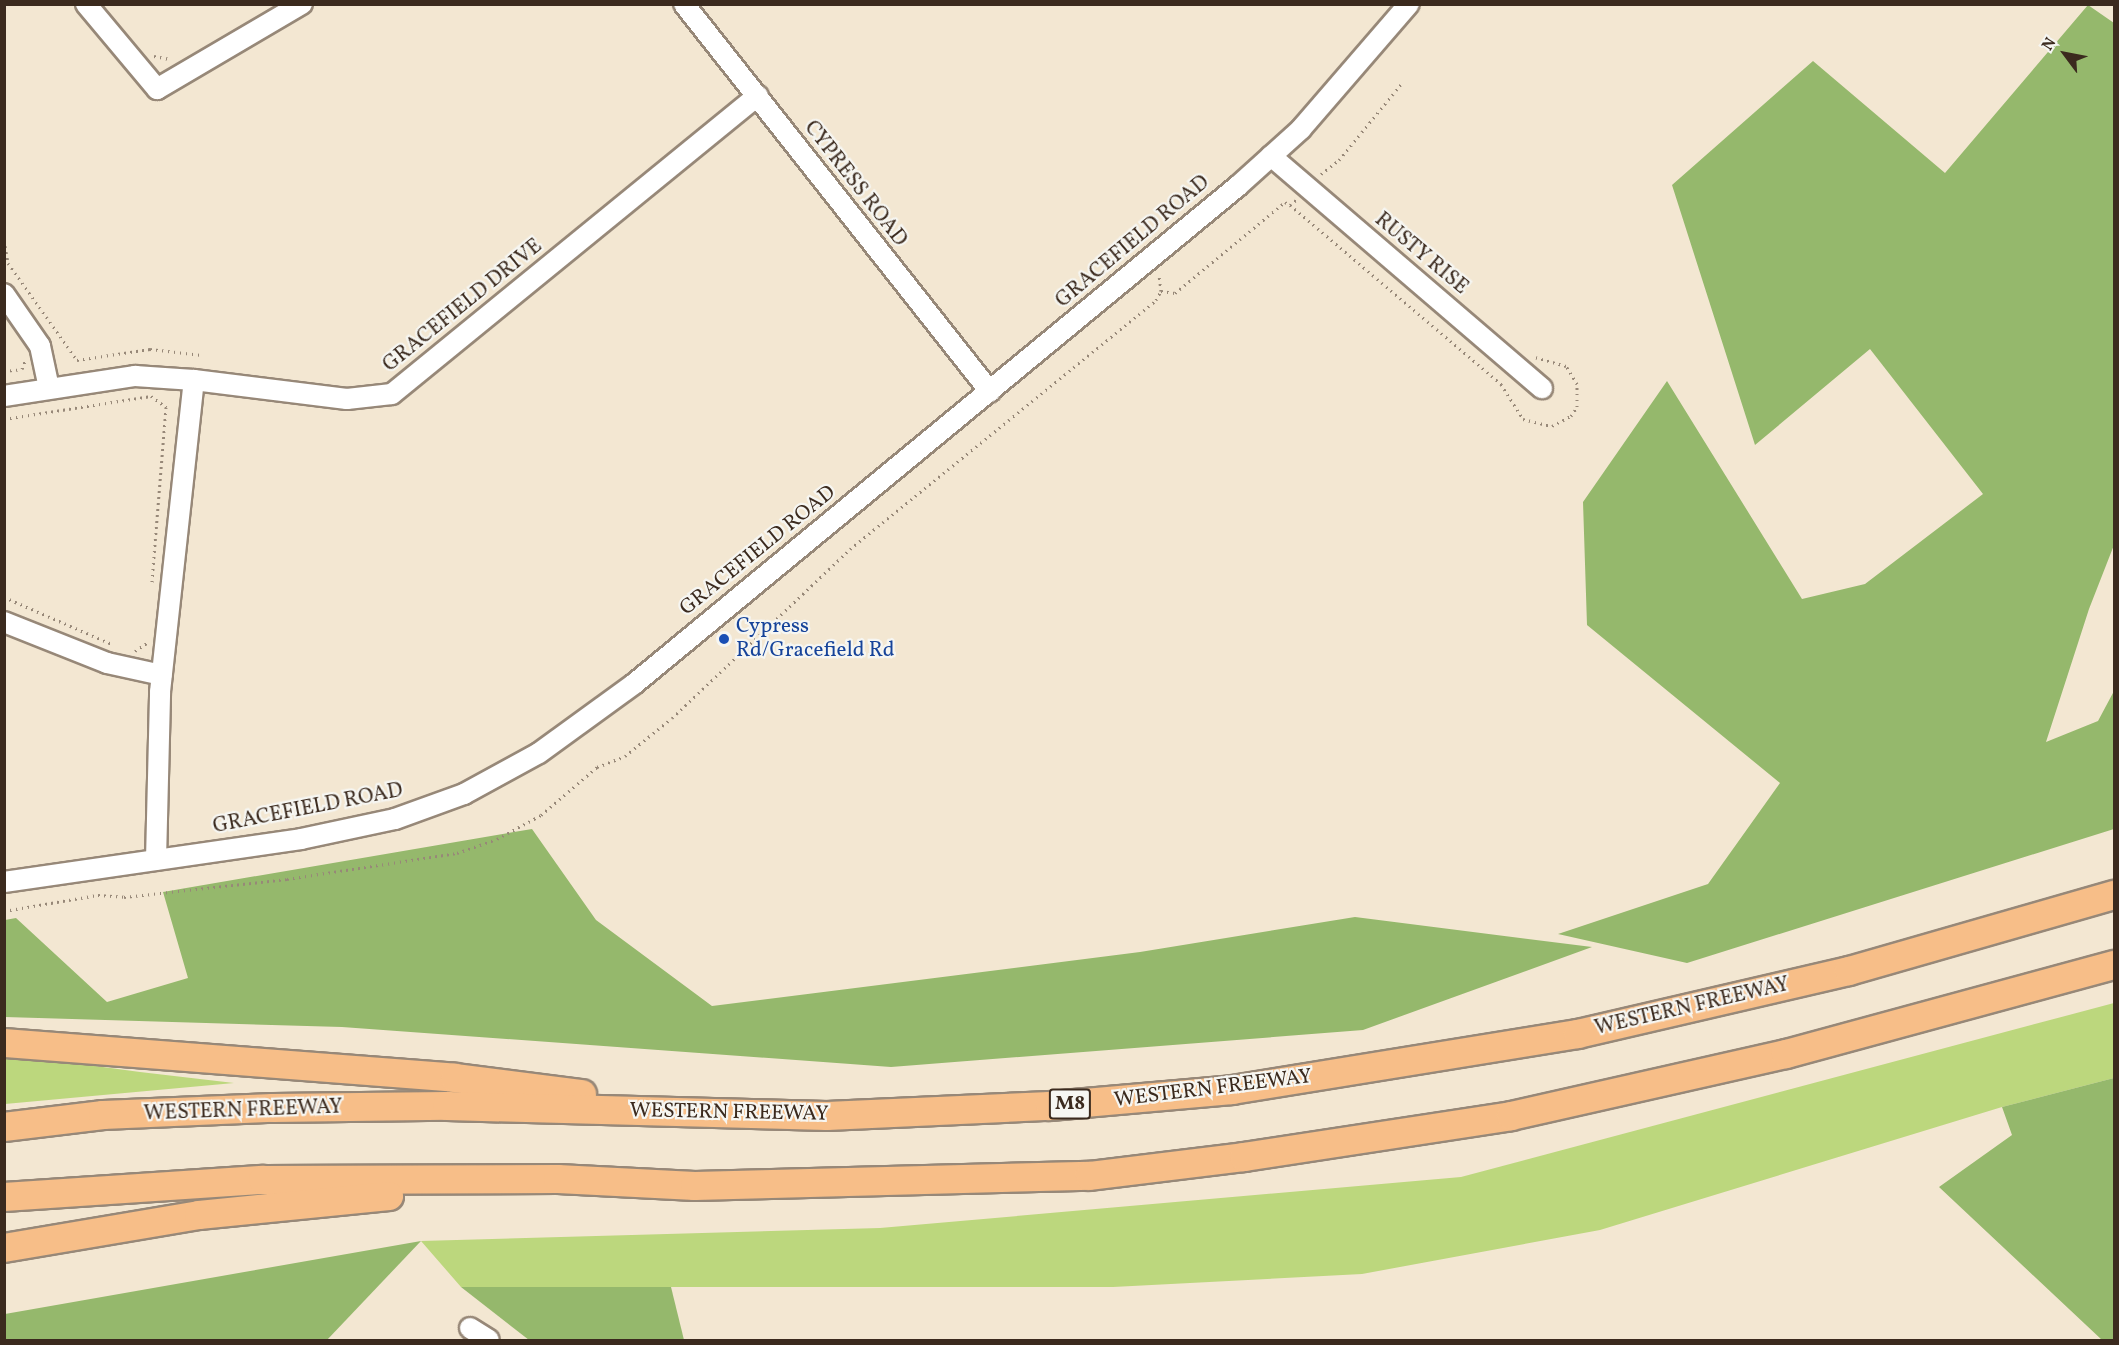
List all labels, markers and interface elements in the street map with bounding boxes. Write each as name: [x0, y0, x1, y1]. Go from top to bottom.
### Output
north arrow: [2035, 24, 2095, 84]
text: N: [2037, 34, 2062, 55]
street label: CYPRESS ROAD: [798, 116, 912, 252]
street label: GRACEFIELD ROAD: [1051, 170, 1215, 314]
street label: RUSTY RISE: [1369, 207, 1473, 301]
street label: GRACEFIELD DRIVE: [378, 234, 548, 378]
street label: GRACEFIELD ROAD: [675, 480, 841, 622]
place label: Cypress Rd/Gracefield Rd: [736, 614, 895, 664]
marker: Cypress Rd/Gracefield Rd: [717, 632, 731, 646]
street label: GRACEFIELD ROAD: [211, 778, 405, 840]
street label: WESTERN FREEWAY: [1592, 972, 1792, 1042]
street label: WESTERN FREEWAY: [1113, 1064, 1313, 1114]
road number: M8: [1048, 1087, 1092, 1121]
street label: WESTERN FREEWAY: [143, 1095, 343, 1127]
street label: WESTERN FREEWAY: [629, 1099, 829, 1127]

